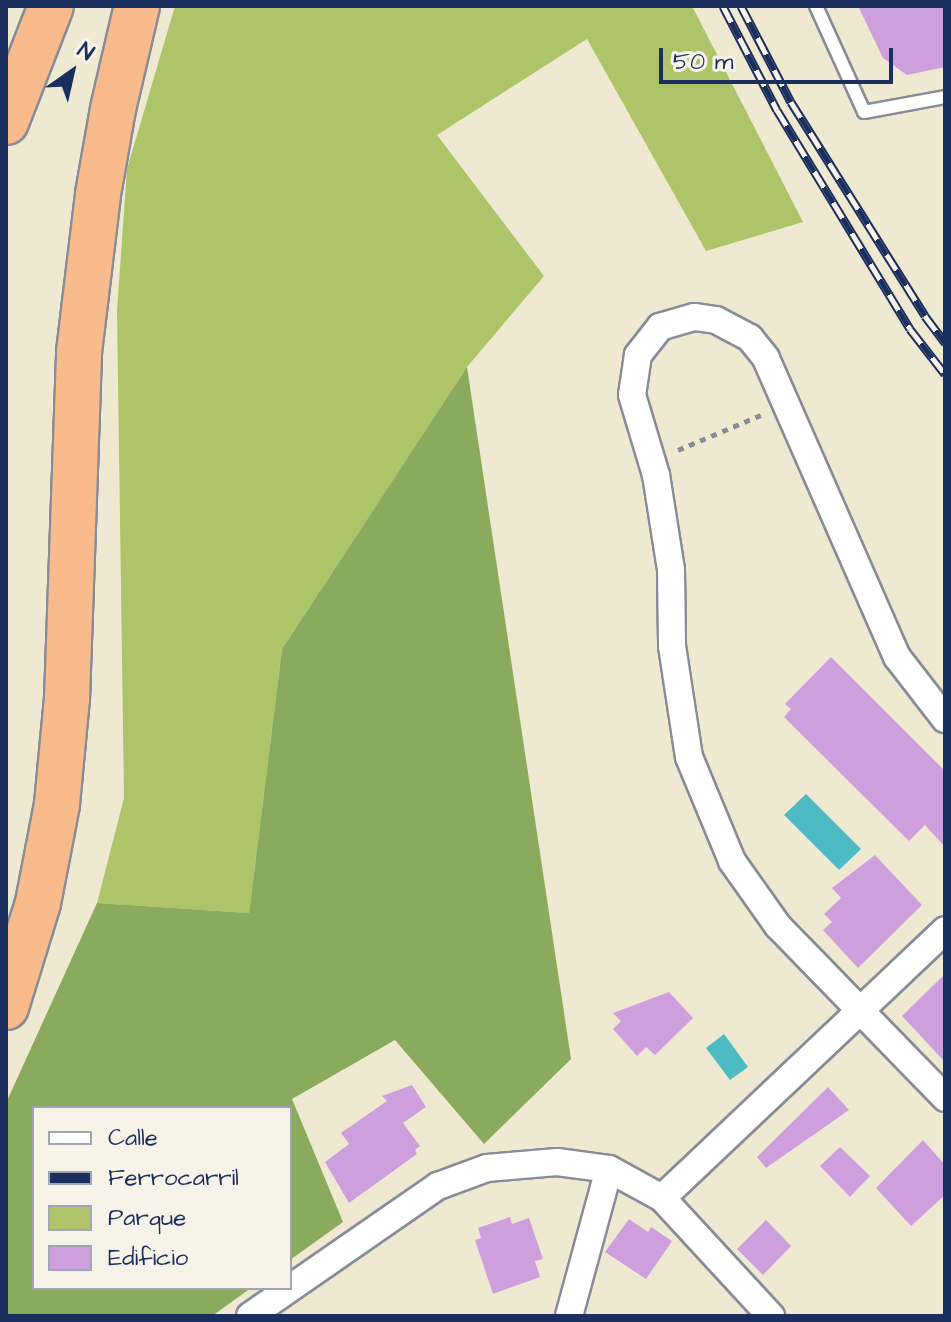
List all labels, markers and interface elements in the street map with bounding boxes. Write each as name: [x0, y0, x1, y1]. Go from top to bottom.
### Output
north arrow: [32, 32, 112, 112]
scale bar: [663, 32, 897, 82]
text: N: [71, 35, 100, 68]
text: 50 m: [673, 45, 733, 79]
legend: [32, 1106, 292, 1290]
text: Calle: [108, 1121, 158, 1155]
text: Ferrocarril: [108, 1161, 239, 1195]
text: Parque: [108, 1201, 186, 1235]
text: Edificio: [108, 1241, 188, 1275]

